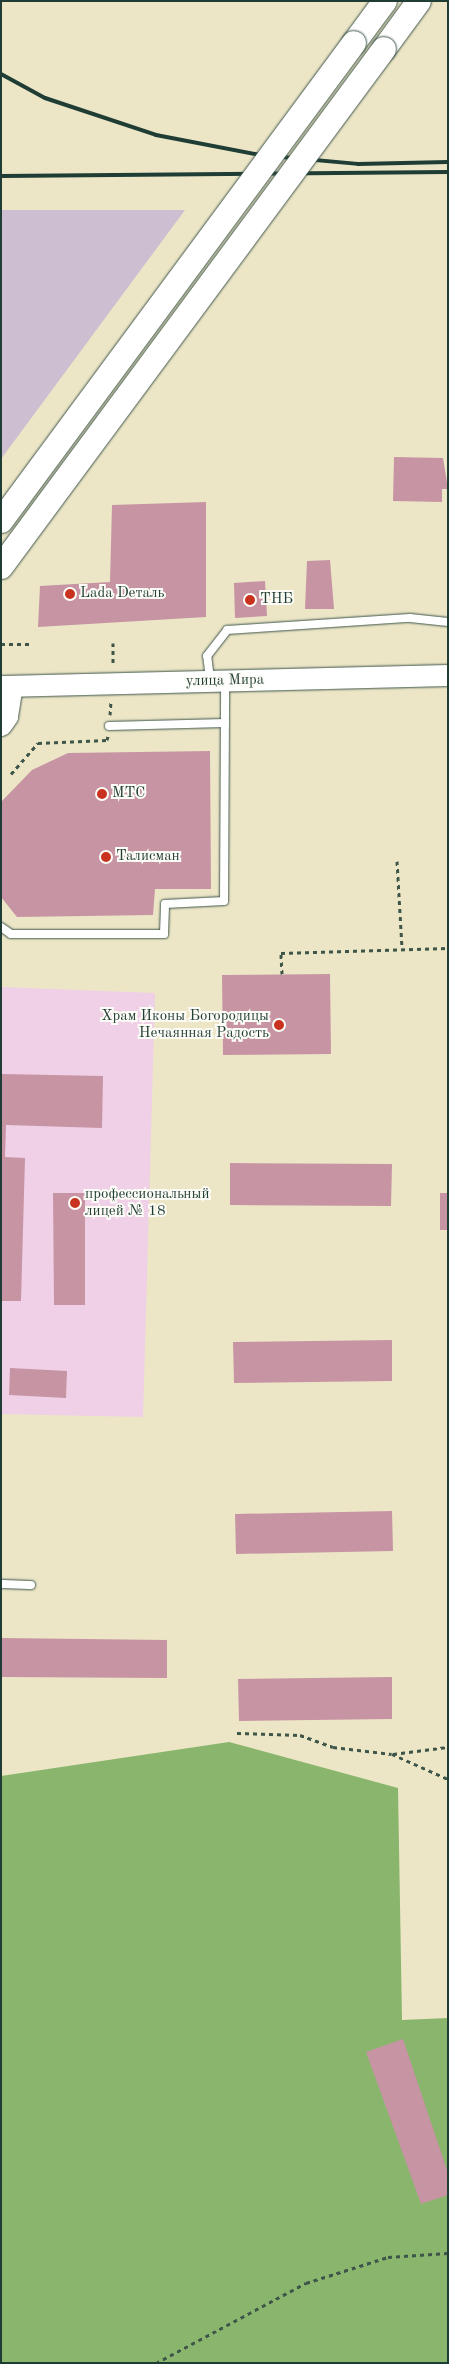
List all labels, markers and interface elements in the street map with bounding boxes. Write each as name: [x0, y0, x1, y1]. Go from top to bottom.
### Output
place label: Lada Dеталь: [80, 585, 165, 603]
marker: Lada Dеталь: [64, 588, 76, 600]
place label: ТНБ: [260, 591, 293, 609]
marker: ТНБ: [244, 594, 256, 606]
street label: улица Мира: [186, 671, 264, 691]
place label: МТС: [112, 785, 145, 803]
marker: МТС: [96, 788, 108, 800]
place label: Талисман: [116, 848, 180, 866]
marker: Талисман: [100, 851, 112, 863]
place label: Храм Иконы Богородицы Нечаянная Радость: [101, 1007, 269, 1042]
marker: Храм Иконы Богородицы Нечаянная Радость: [273, 1019, 285, 1031]
place label: профессиональный лицей № 18: [85, 1185, 209, 1220]
marker: профессиональный лицей № 18: [69, 1197, 81, 1209]

